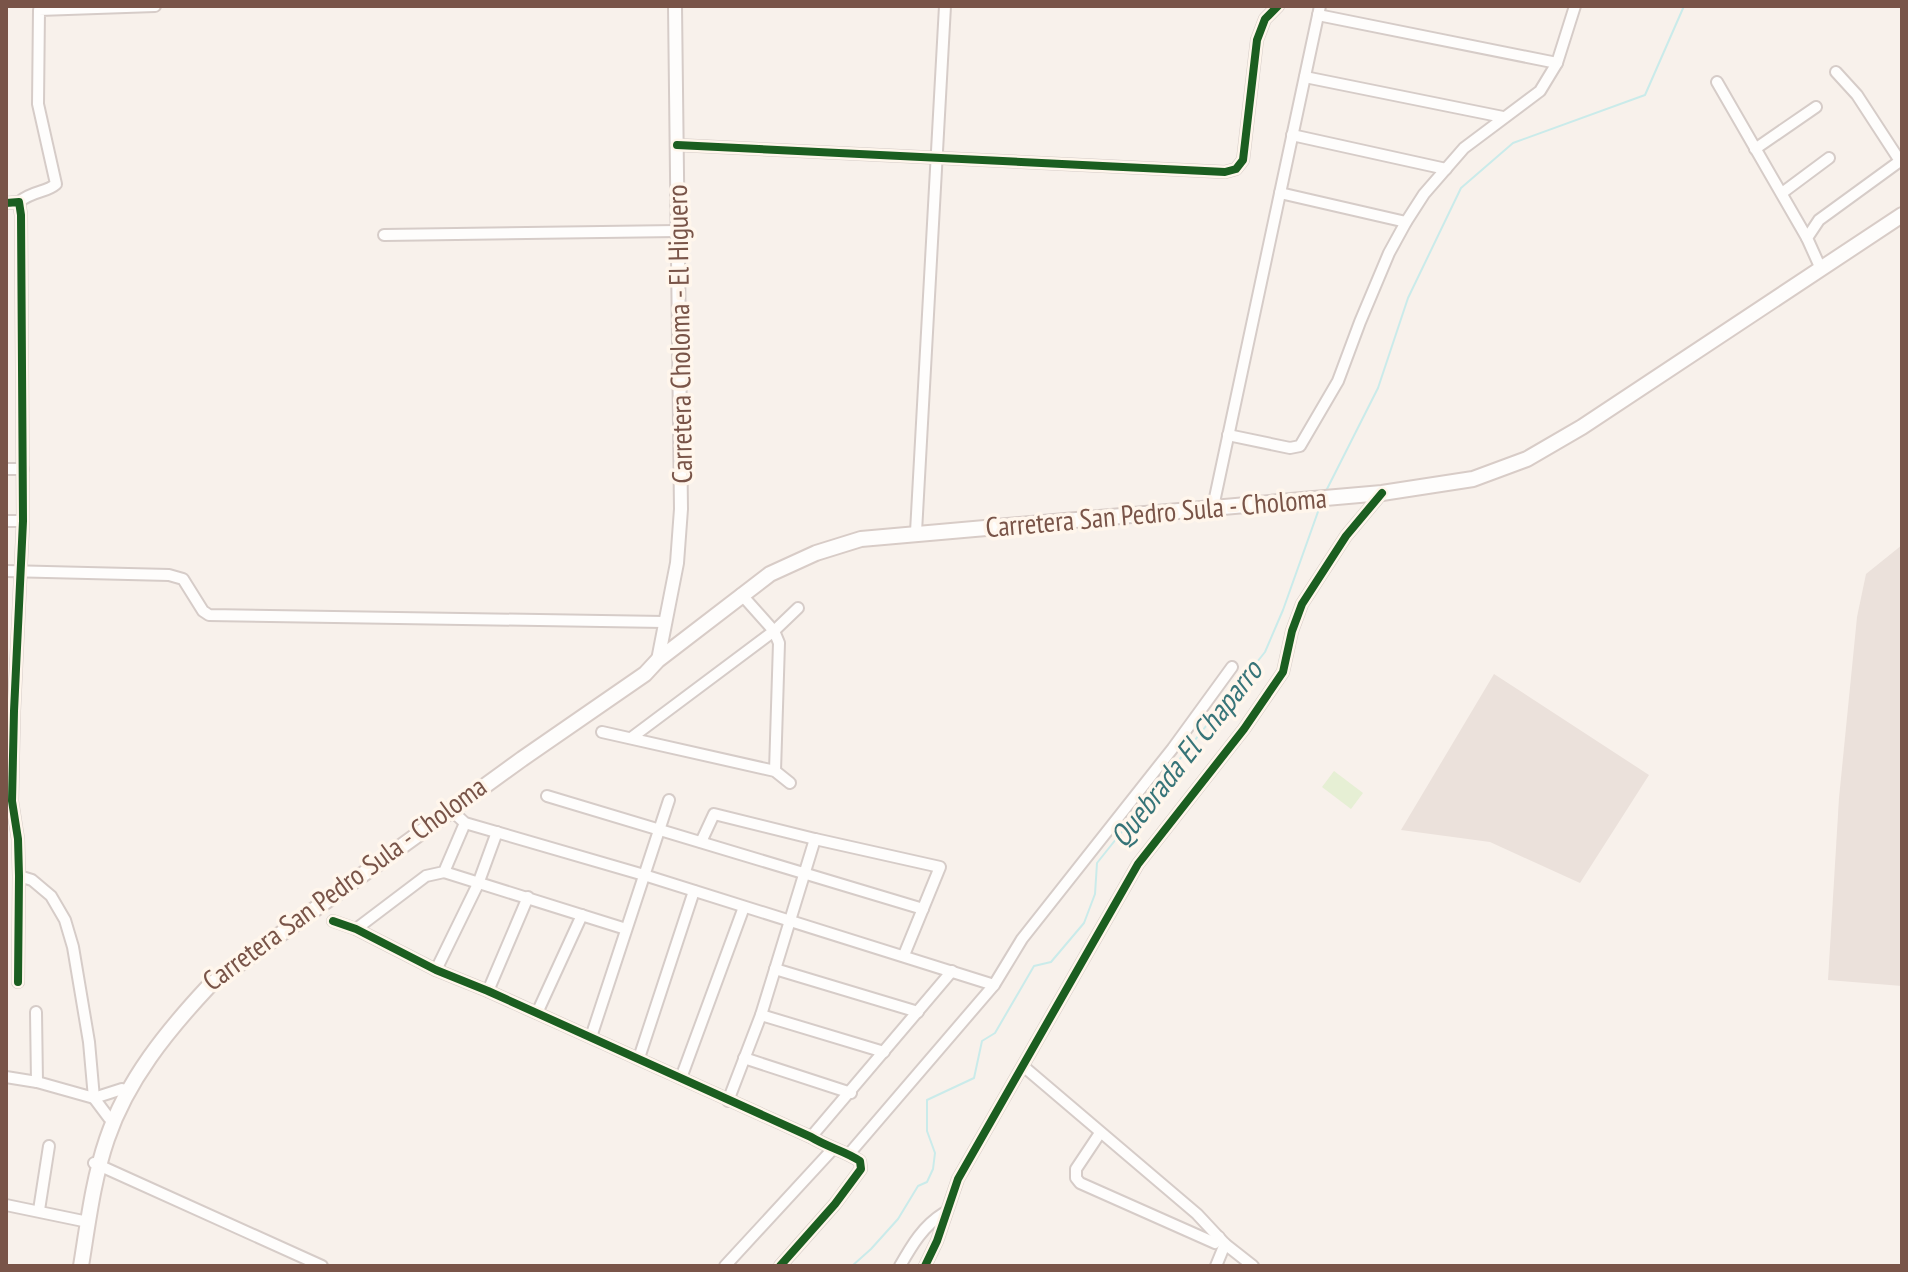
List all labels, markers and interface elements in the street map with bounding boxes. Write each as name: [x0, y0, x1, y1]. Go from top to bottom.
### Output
street label: Carretera Choloma - El Higuero: [658, 184, 700, 484]
street label: Carretera San Pedro Sula - Choloma: [984, 479, 1328, 545]
water label: Quebrada El Chaparro: [1100, 650, 1271, 854]
street label: Carretera San Pedro Sula - Choloma: [195, 767, 493, 999]

